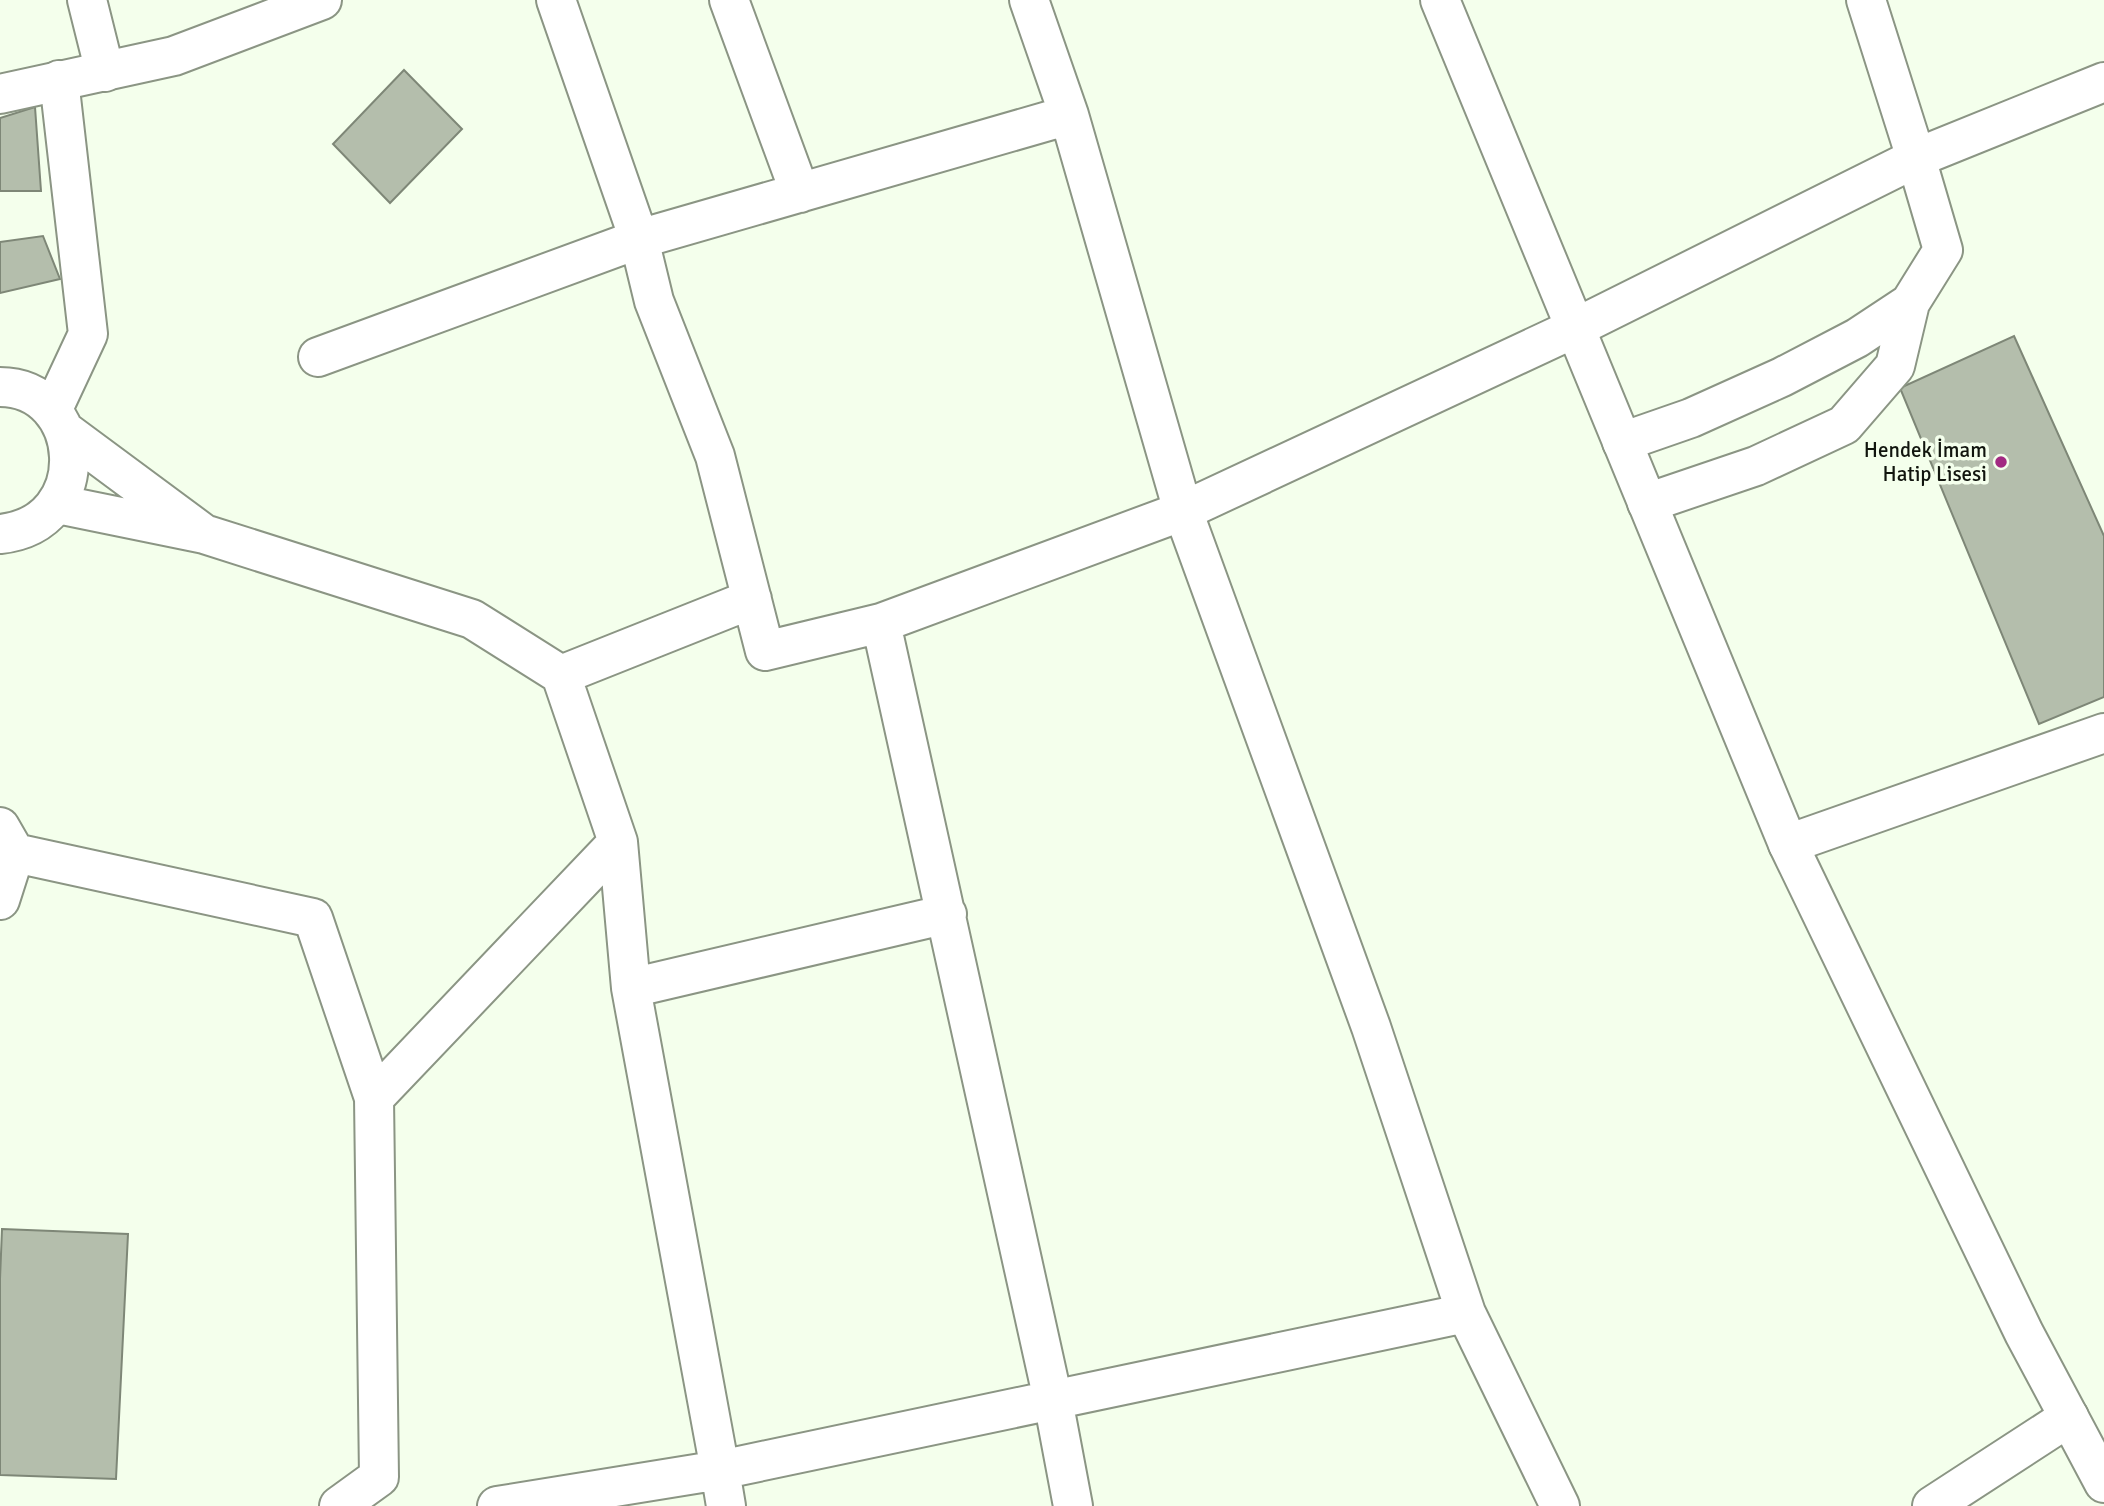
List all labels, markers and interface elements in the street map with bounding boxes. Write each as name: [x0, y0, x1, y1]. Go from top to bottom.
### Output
place label: Hendek İmam Hatip Lisesi: [1864, 437, 1987, 487]
marker: Hendek İmam Hatip Lisesi: [1993, 454, 2009, 470]

